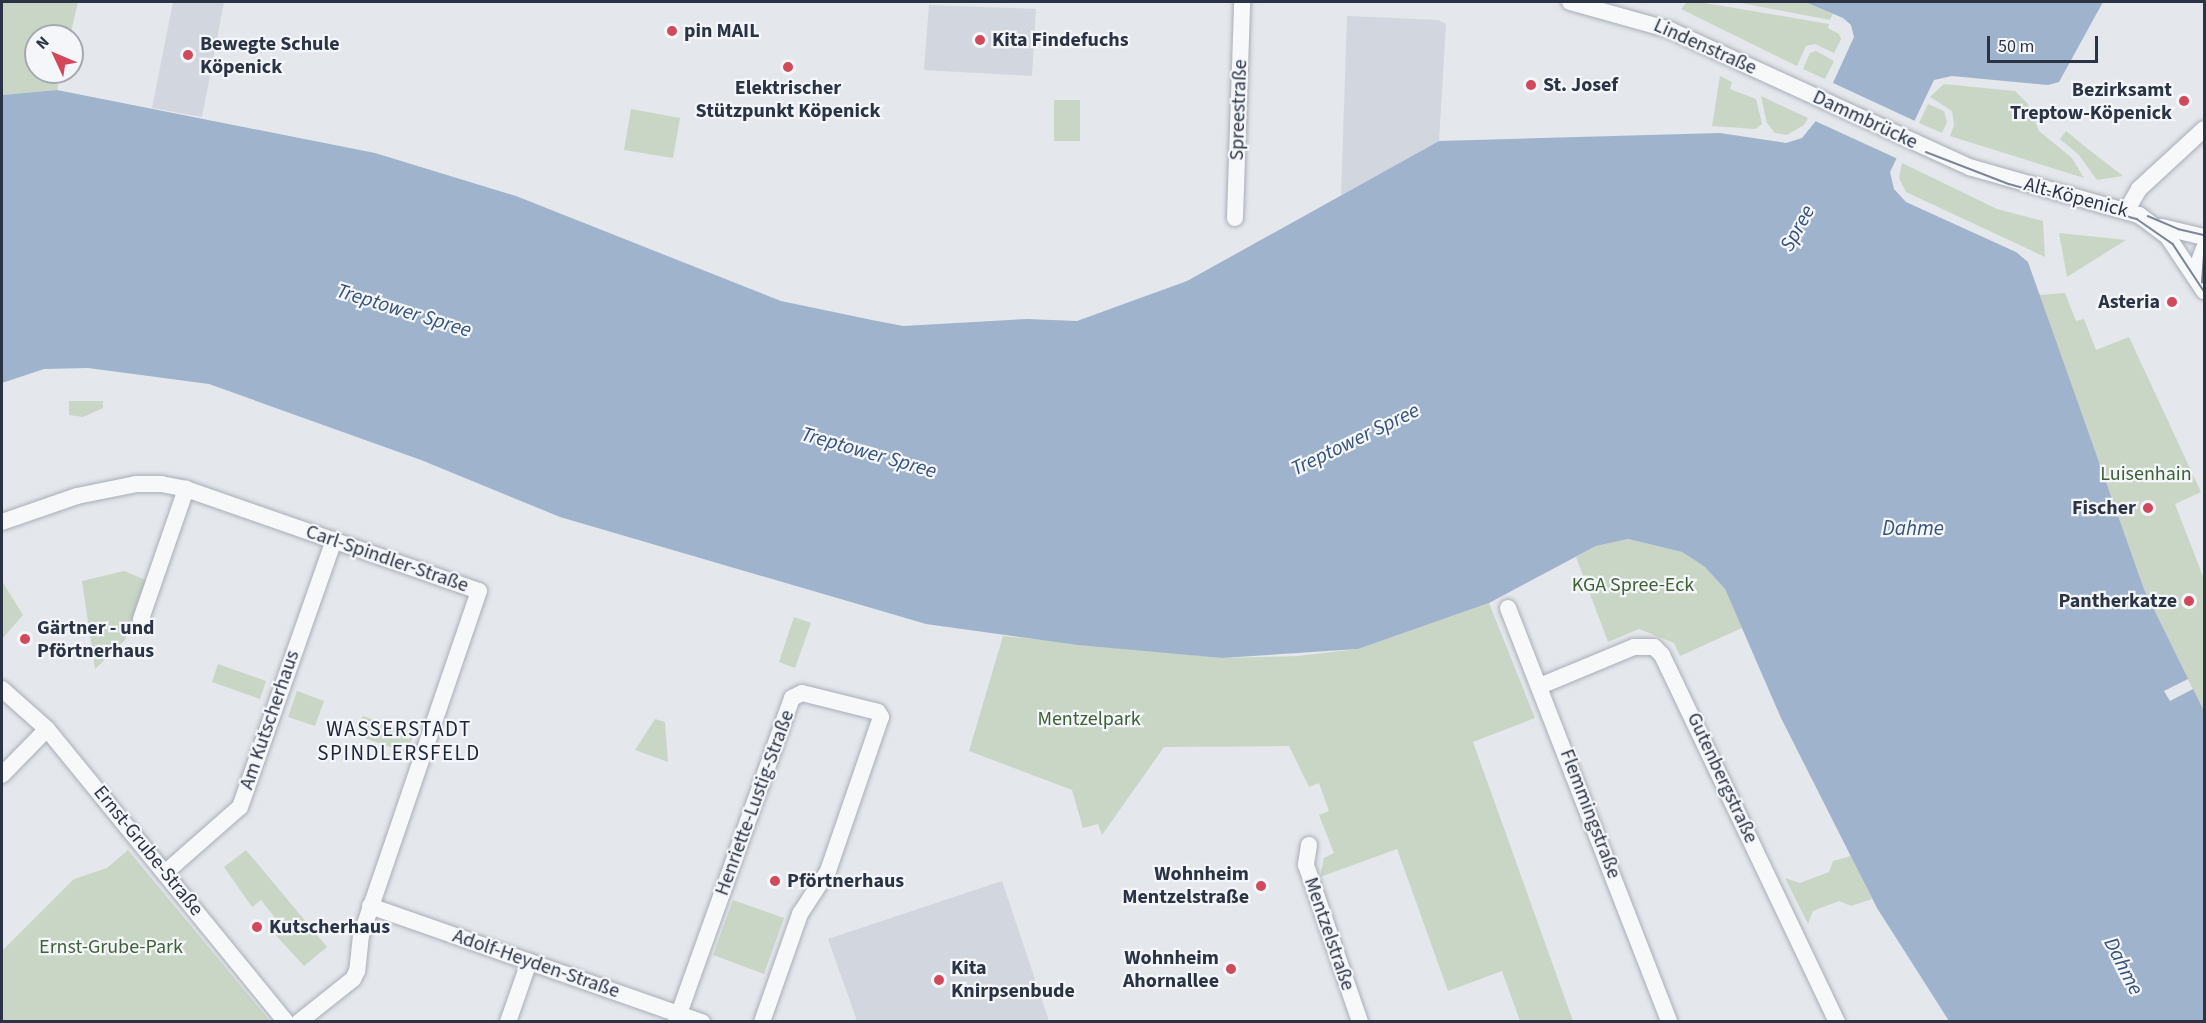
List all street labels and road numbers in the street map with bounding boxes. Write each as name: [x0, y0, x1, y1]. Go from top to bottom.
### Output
street label: Lindenstraße: [1650, 14, 1760, 80]
street label: Spreestraße: [1225, 59, 1253, 161]
street label: Dammbrücke: [1809, 85, 1921, 155]
street label: Alt-Köpenick: [2021, 173, 2131, 223]
street label: Carl-Spindler-Straße: [303, 520, 471, 598]
street label: Am Kutscherhaus: [235, 647, 305, 793]
street label: Henriette-Lustig-Straße: [710, 707, 800, 899]
street label: Gutenbergstraße: [1681, 709, 1763, 847]
street label: Flemmingstraße: [1554, 746, 1626, 882]
street label: Ernst-Grube-Straße: [88, 781, 208, 921]
street label: Mentzelstraße: [1298, 874, 1360, 994]
street label: Adolf-Heyden-Straße: [449, 924, 623, 1004]

